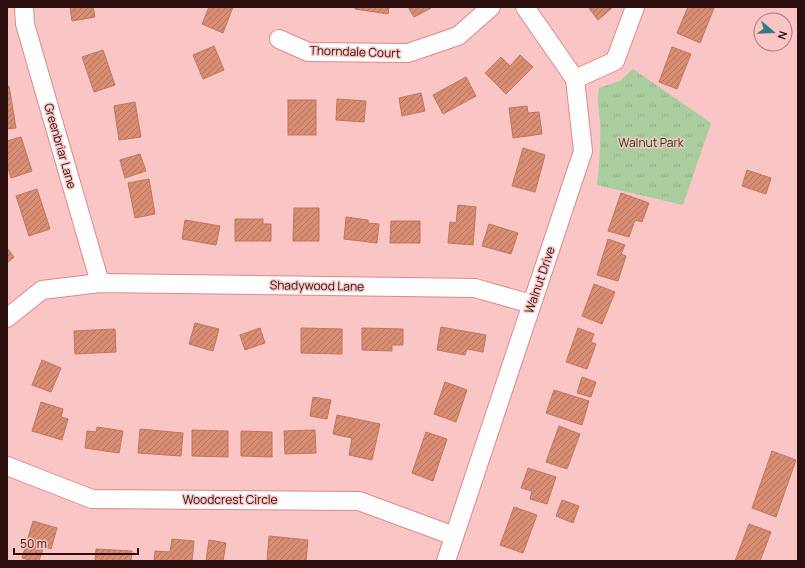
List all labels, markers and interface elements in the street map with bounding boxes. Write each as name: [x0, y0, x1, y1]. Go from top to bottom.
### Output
north arrow: [753, 12, 793, 52]
text: N: [775, 29, 791, 42]
street label: Thorndale Court: [309, 41, 401, 62]
street label: Greenbriar Lane: [40, 101, 81, 191]
park label: Walnut Park: [618, 134, 685, 151]
street label: Walnut Drive: [520, 244, 559, 316]
street label: Shadywood Lane: [270, 276, 364, 295]
street label: Woodcrest Circle: [182, 491, 278, 508]
scale bar: [14, 530, 138, 556]
text: 50 m: [20, 535, 47, 552]

